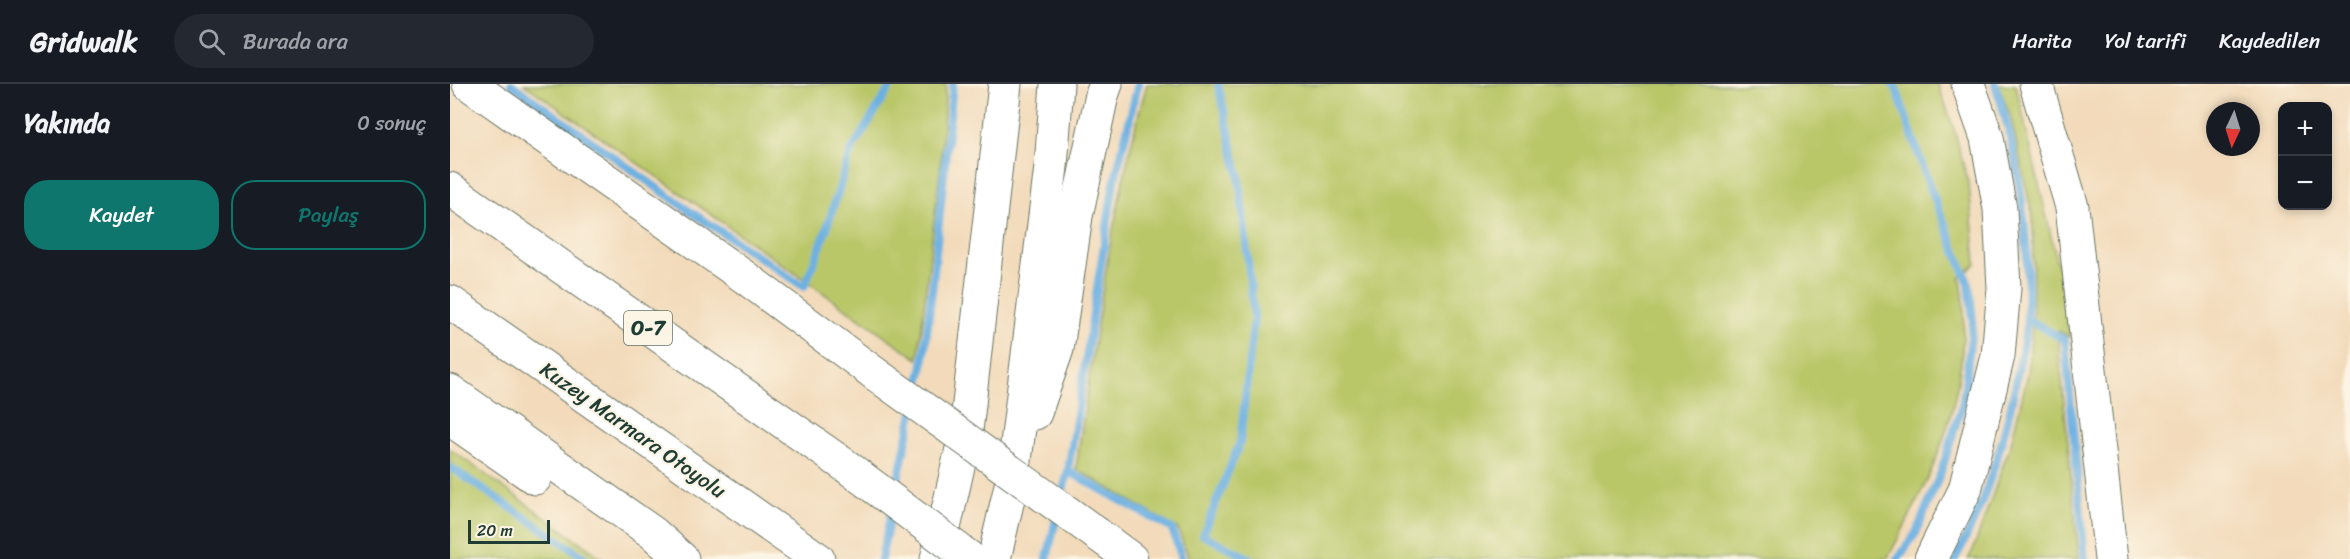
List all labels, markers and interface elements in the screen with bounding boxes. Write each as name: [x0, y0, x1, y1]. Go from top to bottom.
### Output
search box: [174, 14, 594, 68]
text: Gridwalk: [30, 17, 138, 66]
text: Burada ara: [243, 22, 348, 61]
text: Harita: [2012, 22, 2072, 60]
text: Yol tarifi: [2105, 22, 2186, 60]
text: Kaydedilen: [2219, 22, 2320, 60]
icon: search: [195, 25, 228, 58]
text: Yakında: [24, 100, 110, 146]
north arrow: [2206, 102, 2260, 156]
map controls: [2278, 102, 2332, 210]
button: +: [2278, 102, 2332, 156]
text: 0 sonuç: [357, 106, 426, 141]
button: −: [2278, 156, 2332, 210]
button: Kaydet: [24, 180, 219, 250]
button: Paylaş: [231, 180, 426, 250]
road number: O-7: [624, 311, 672, 345]
street label: Kuzey Marmara Otoyolu: [532, 351, 735, 509]
text: 20 m: [477, 516, 513, 545]
scale bar: [468, 517, 550, 544]

